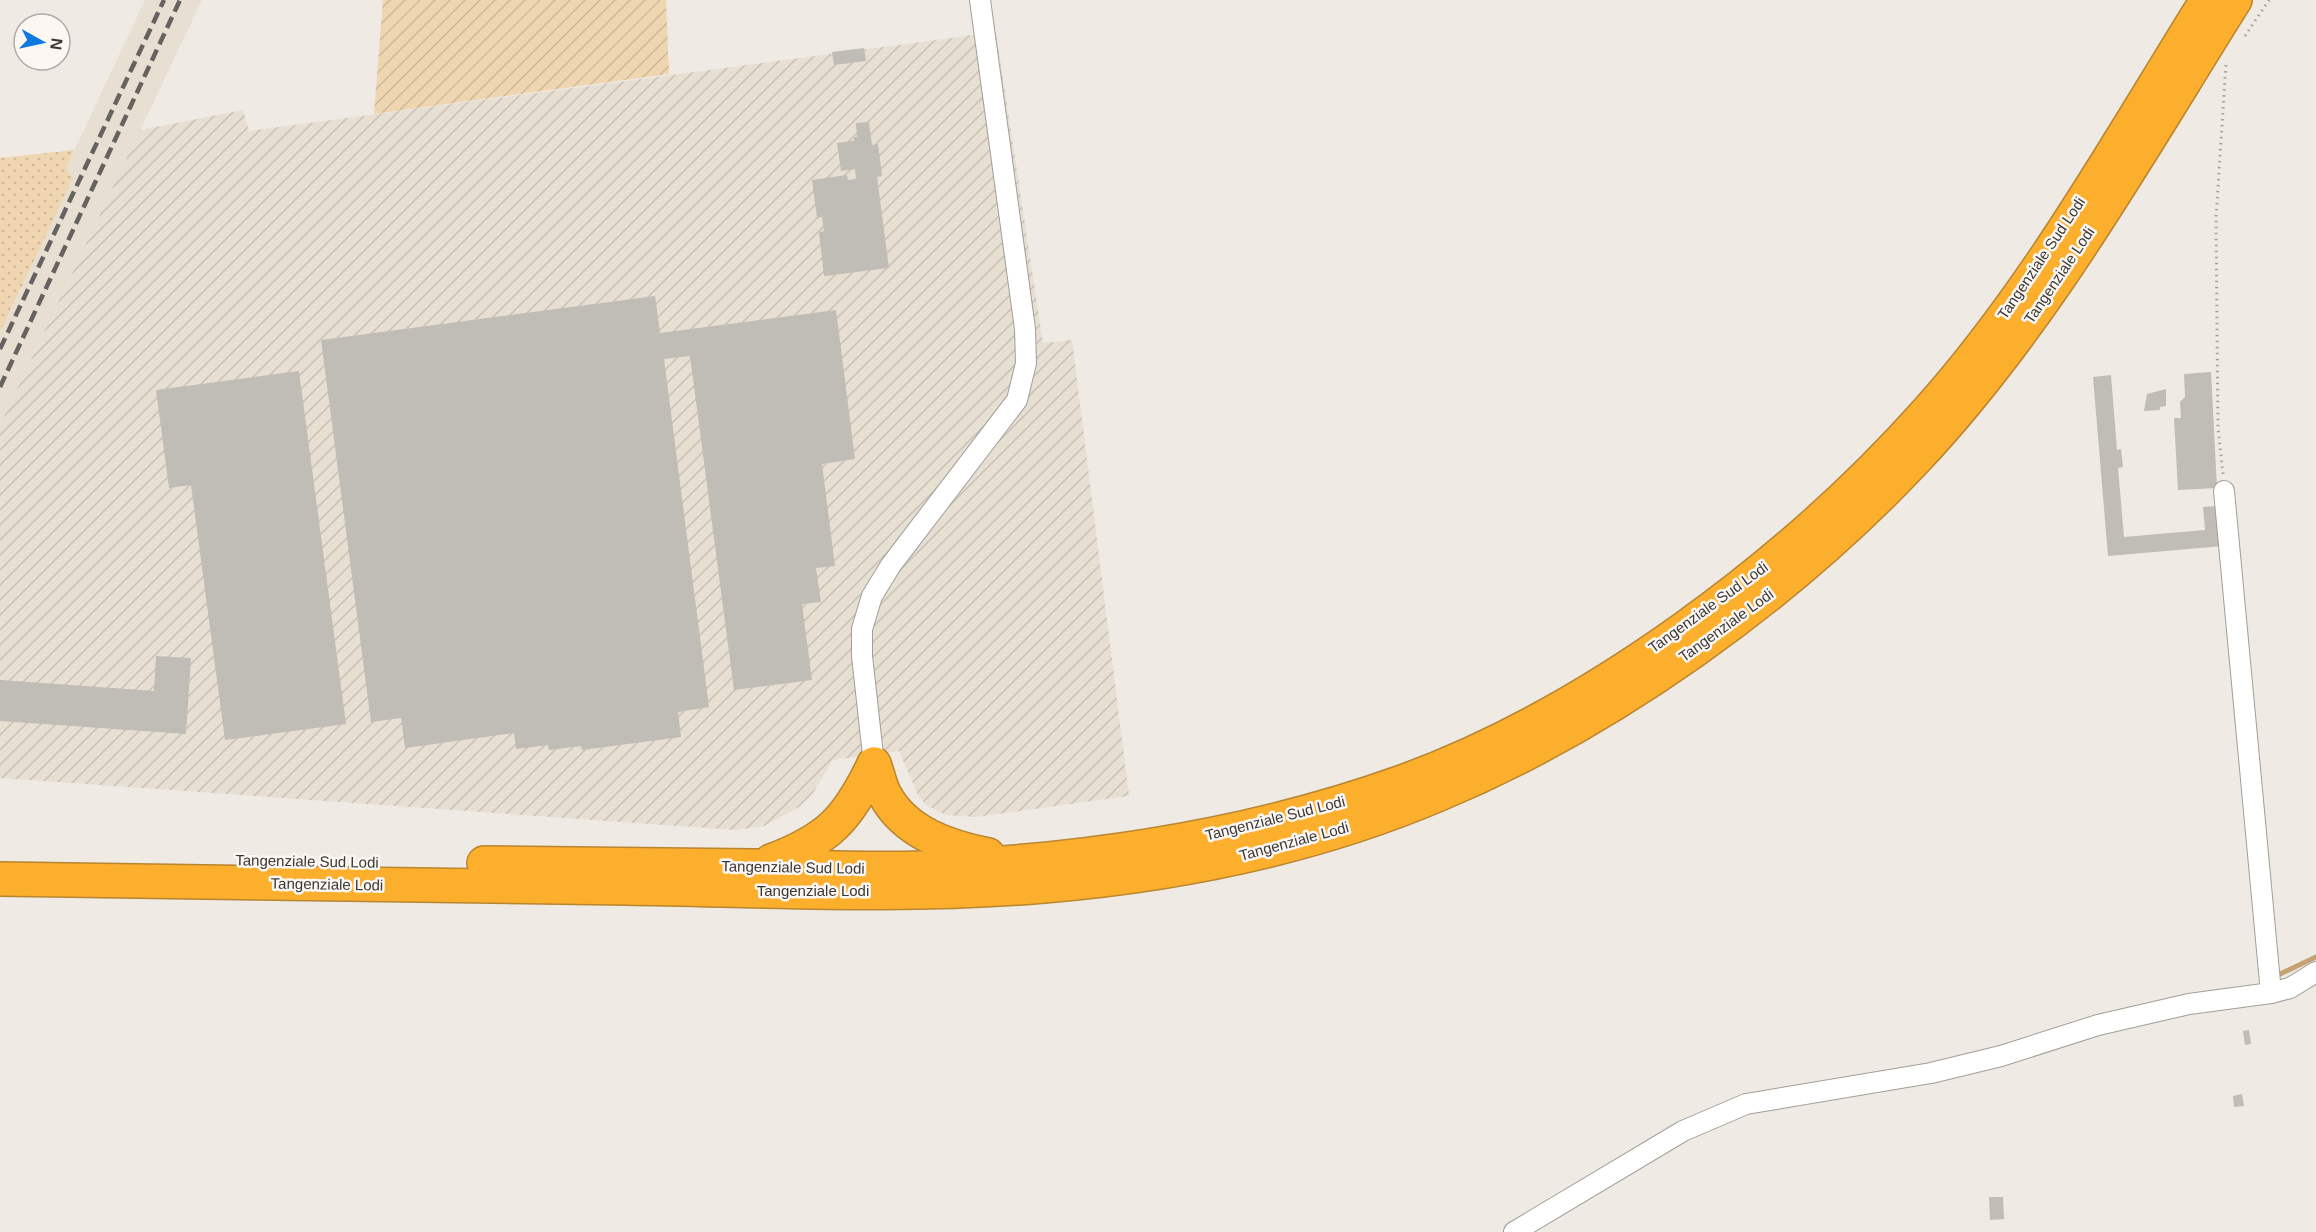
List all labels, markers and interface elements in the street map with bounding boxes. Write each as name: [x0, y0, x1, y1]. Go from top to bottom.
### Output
north arrow: [12, 12, 72, 72]
text: N: [47, 37, 66, 51]
street label: Tangenziale Sud Lodi: [1994, 194, 2088, 322]
street label: Tangenziale Lodi: [2020, 224, 2098, 326]
street label: Tangenziale Sud Lodi: [1645, 558, 1771, 656]
street label: Tangenziale Lodi: [1675, 585, 1777, 665]
street label: Tangenziale Sud Lodi: [1203, 792, 1347, 844]
street label: Tangenziale Lodi: [1237, 818, 1351, 864]
street label: Tangenziale Sud Lodi: [235, 851, 379, 871]
street label: Tangenziale Sud Lodi: [721, 857, 865, 877]
street label: Tangenziale Lodi: [271, 875, 383, 893]
street label: Tangenziale Lodi: [757, 882, 869, 899]

